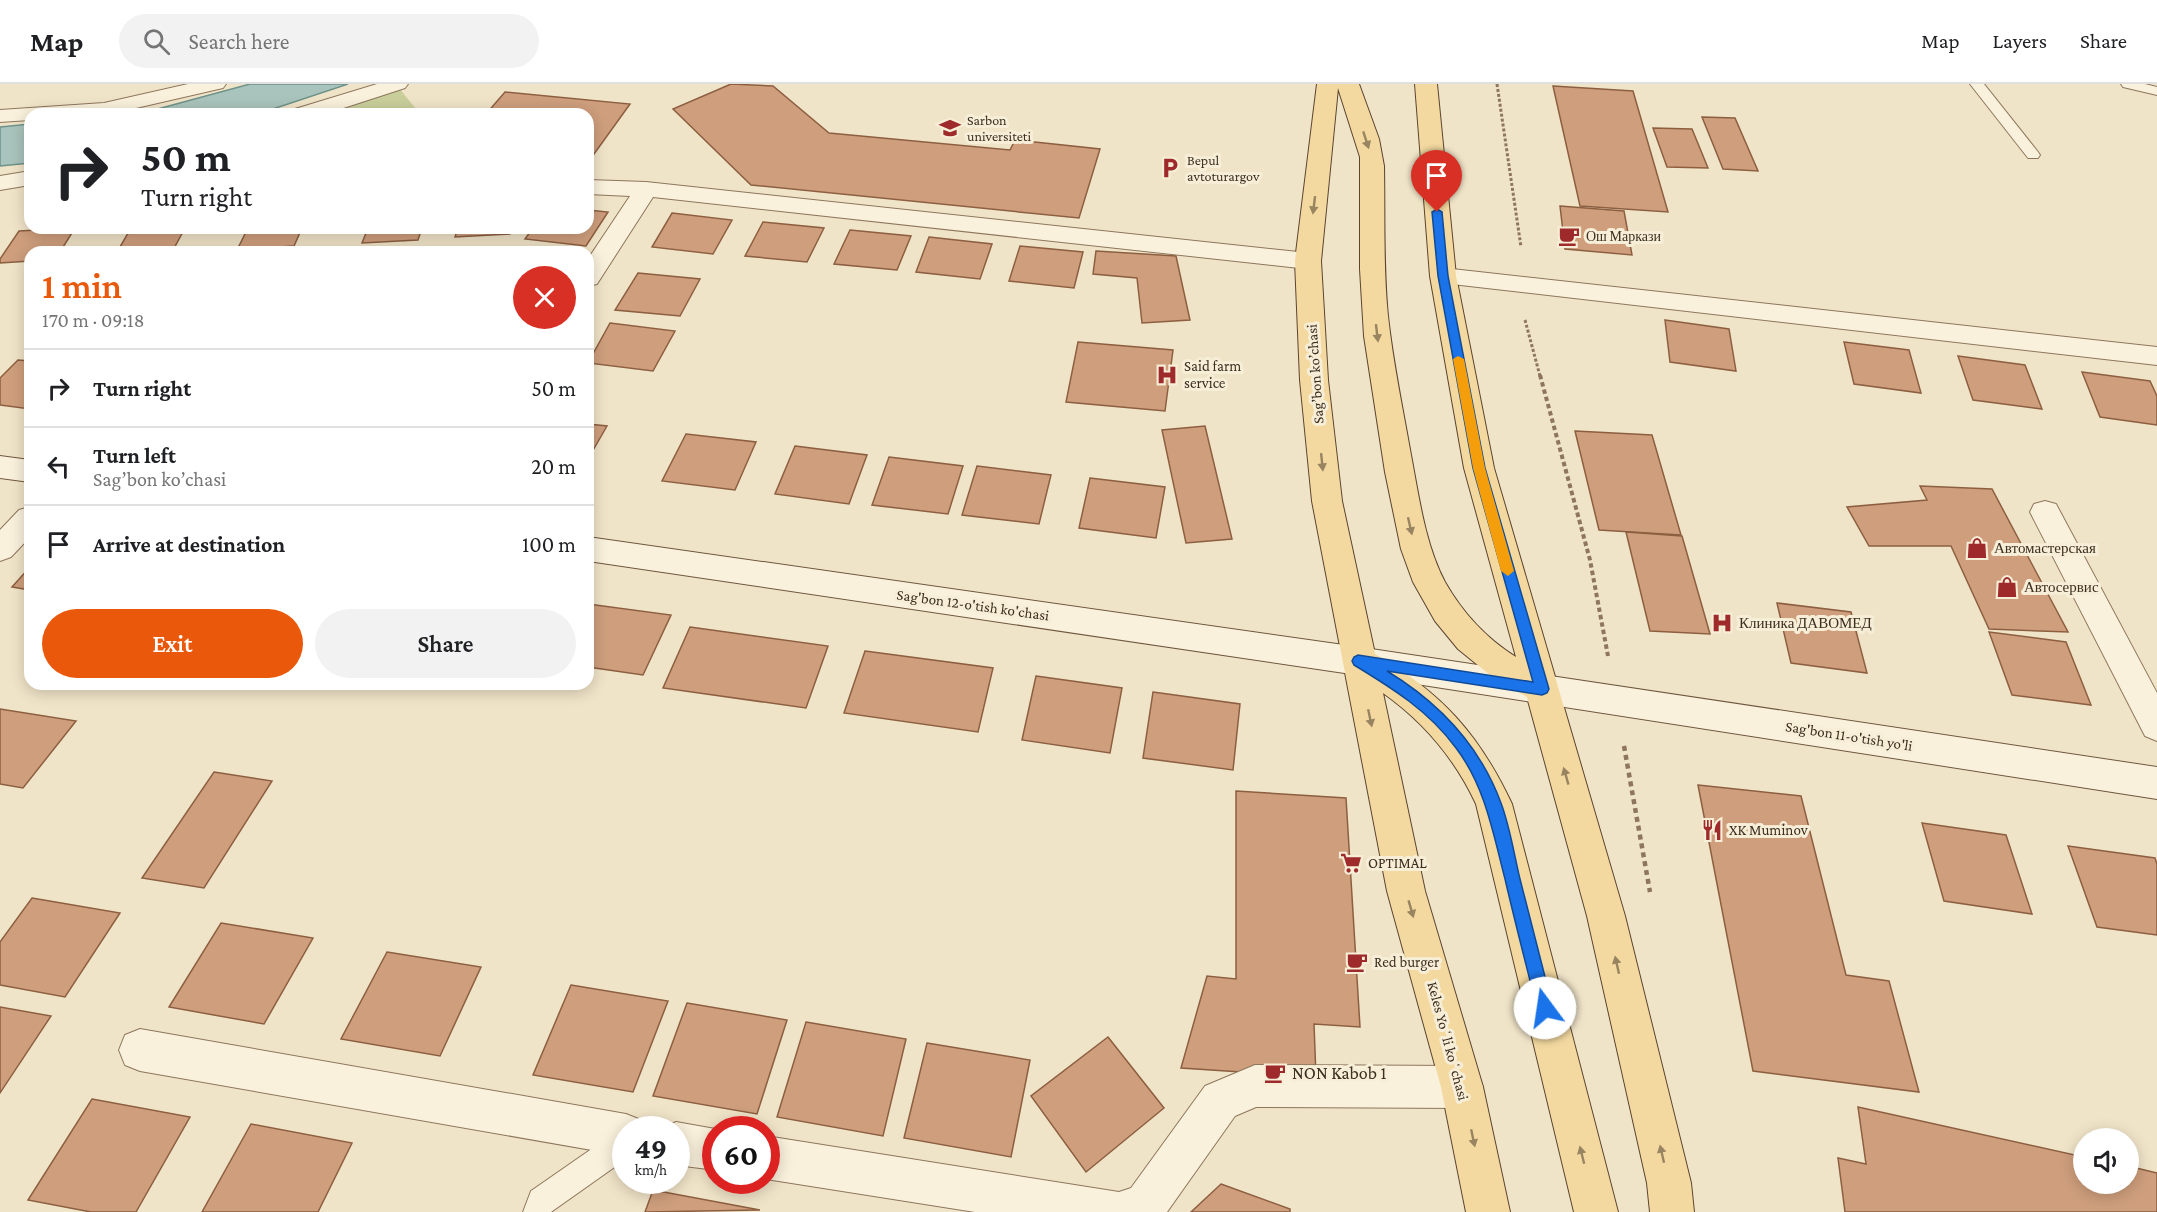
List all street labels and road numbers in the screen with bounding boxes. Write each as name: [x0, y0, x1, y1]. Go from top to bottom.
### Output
street label: Sag’bon ko’chasi: [1304, 323, 1327, 424]
street label: Sag'bon 12-o'tish ko'chasi: [896, 586, 1050, 625]
street label: Sag'bon 11-o'tish yo'li: [1784, 718, 1914, 755]
street label: Keles Yoʻli koʻchasi: [1424, 980, 1472, 1102]

